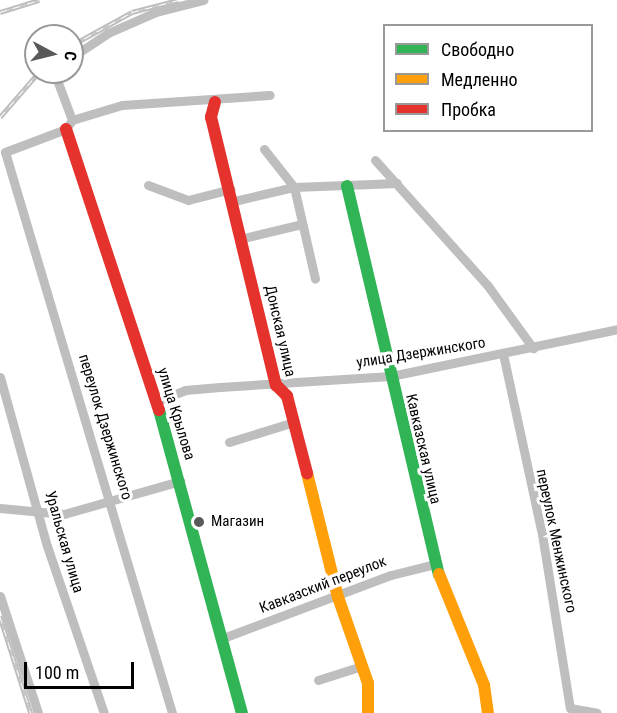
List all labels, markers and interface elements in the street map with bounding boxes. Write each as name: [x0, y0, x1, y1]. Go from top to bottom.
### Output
north arrow: [24, 24, 84, 84]
legend: [383, 24, 593, 132]
text: Свободно: [441, 39, 514, 60]
text: С: [60, 50, 80, 62]
text: Медленно: [441, 69, 518, 90]
text: Пробка: [441, 99, 496, 120]
street label: Донская улица: [261, 283, 299, 379]
street label: улица Дзержинского: [355, 334, 487, 372]
street label: переулок Дзержинского: [74, 352, 136, 502]
street label: улица Крылова: [153, 366, 199, 462]
street label: Кавказская улица: [402, 392, 444, 506]
street label: переулок Менжинского: [532, 468, 580, 614]
street label: Уральская улица: [41, 489, 87, 595]
place label: Магазин: [211, 513, 264, 531]
marker: Магазин: [192, 515, 206, 529]
street label: Кавказский переулок: [257, 553, 389, 617]
scale bar: [27, 650, 136, 688]
text: 100 m: [35, 662, 79, 683]

